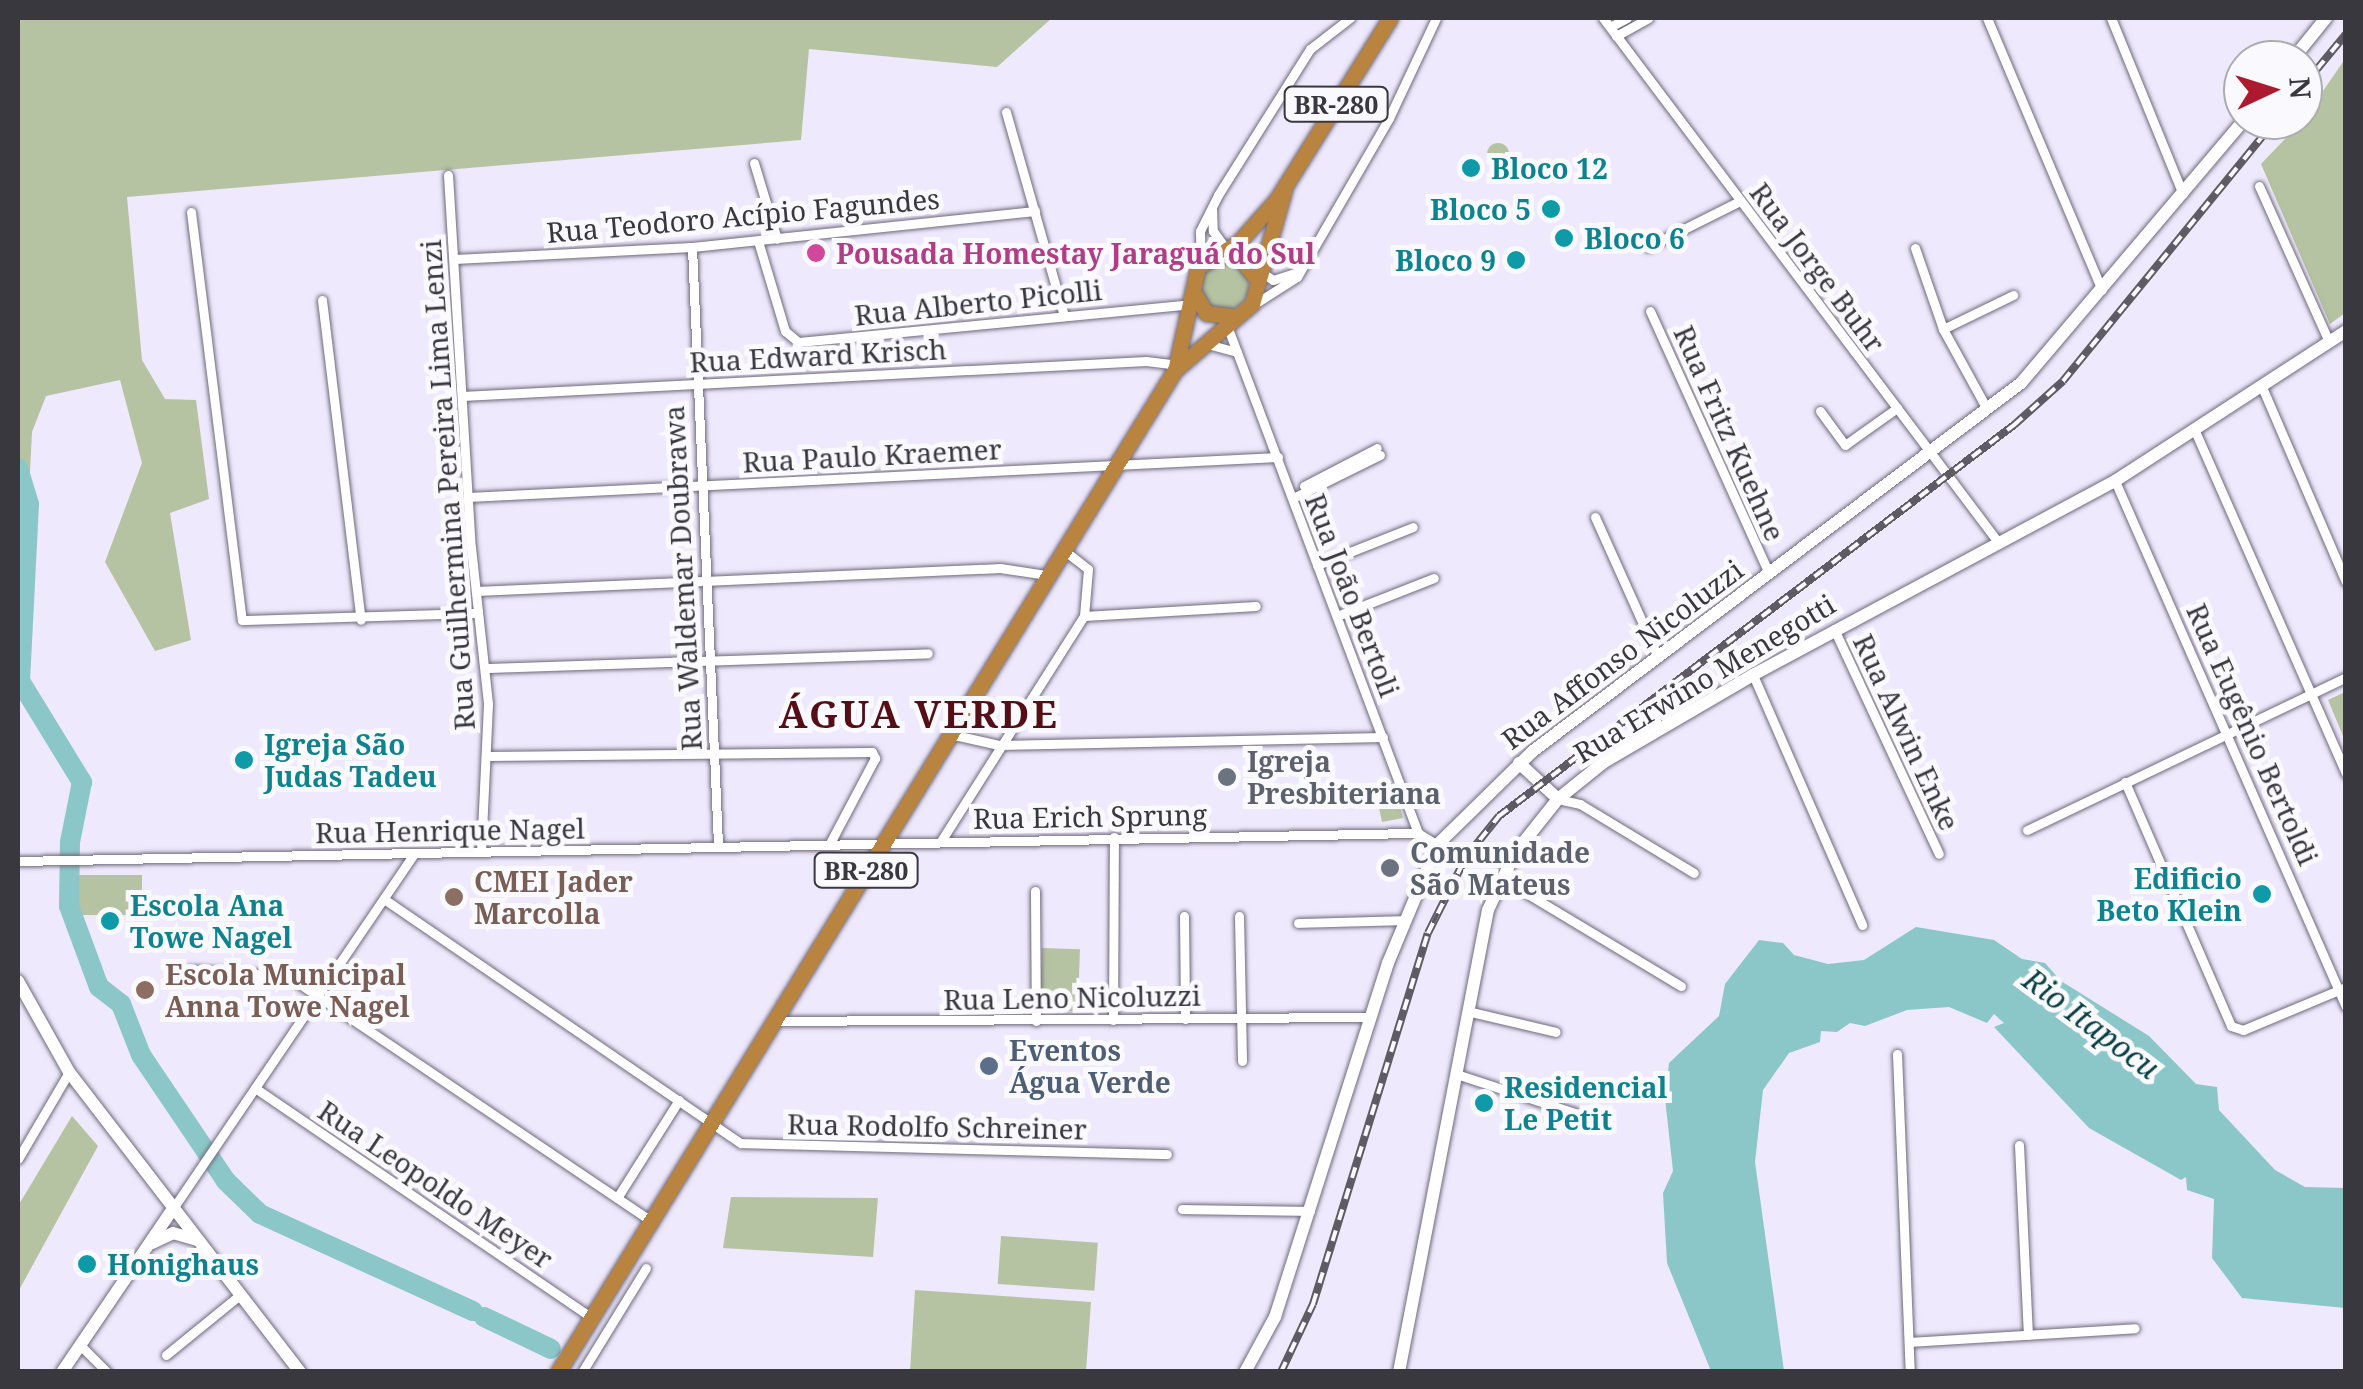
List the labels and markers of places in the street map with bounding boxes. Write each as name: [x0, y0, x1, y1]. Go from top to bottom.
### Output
place label: Bloco 12: [1491, 151, 1608, 185]
marker: Bloco 12: [1460, 157, 1482, 179]
place label: Bloco 5: [1430, 192, 1531, 226]
marker: Bloco 5: [1540, 198, 1562, 220]
place label: Bloco 6: [1584, 221, 1685, 255]
marker: Bloco 6: [1553, 227, 1575, 249]
place label: Pousada Homestay Jaraguá do Sul: [836, 236, 1315, 270]
marker: Pousada Homestay Jaraguá do Sul: [805, 242, 827, 264]
place label: Bloco 9: [1395, 243, 1496, 277]
marker: Bloco 9: [1505, 249, 1527, 271]
place label: Igreja São Judas Tadeu: [264, 727, 437, 793]
place label: Igreja Presbiteriana: [1247, 744, 1441, 810]
marker: Igreja São Judas Tadeu: [233, 749, 255, 771]
marker: Igreja Presbiteriana: [1216, 766, 1238, 788]
place label: Comunidade São Mateus: [1410, 835, 1590, 901]
marker: Comunidade São Mateus: [1379, 857, 1401, 879]
place label: Edificio Beto Klein: [2096, 861, 2242, 927]
place label: CMEI Jader Marcolla: [474, 864, 633, 930]
marker: Edificio Beto Klein: [2251, 883, 2273, 905]
marker: CMEI Jader Marcolla: [443, 886, 465, 908]
place label: Escola Ana Towe Nagel: [130, 888, 292, 954]
marker: Escola Ana Towe Nagel: [99, 910, 121, 932]
place label: Escola Municipal Anna Towe Nagel: [165, 957, 410, 1023]
marker: Escola Municipal Anna Towe Nagel: [134, 979, 156, 1001]
place label: Eventos Água Verde: [1009, 1033, 1171, 1099]
marker: Eventos Água Verde: [978, 1055, 1000, 1077]
place label: Residencial Le Petit: [1504, 1070, 1667, 1136]
marker: Residencial Le Petit: [1473, 1092, 1495, 1114]
place label: Honighaus: [107, 1247, 259, 1281]
marker: Honighaus: [76, 1253, 98, 1275]

